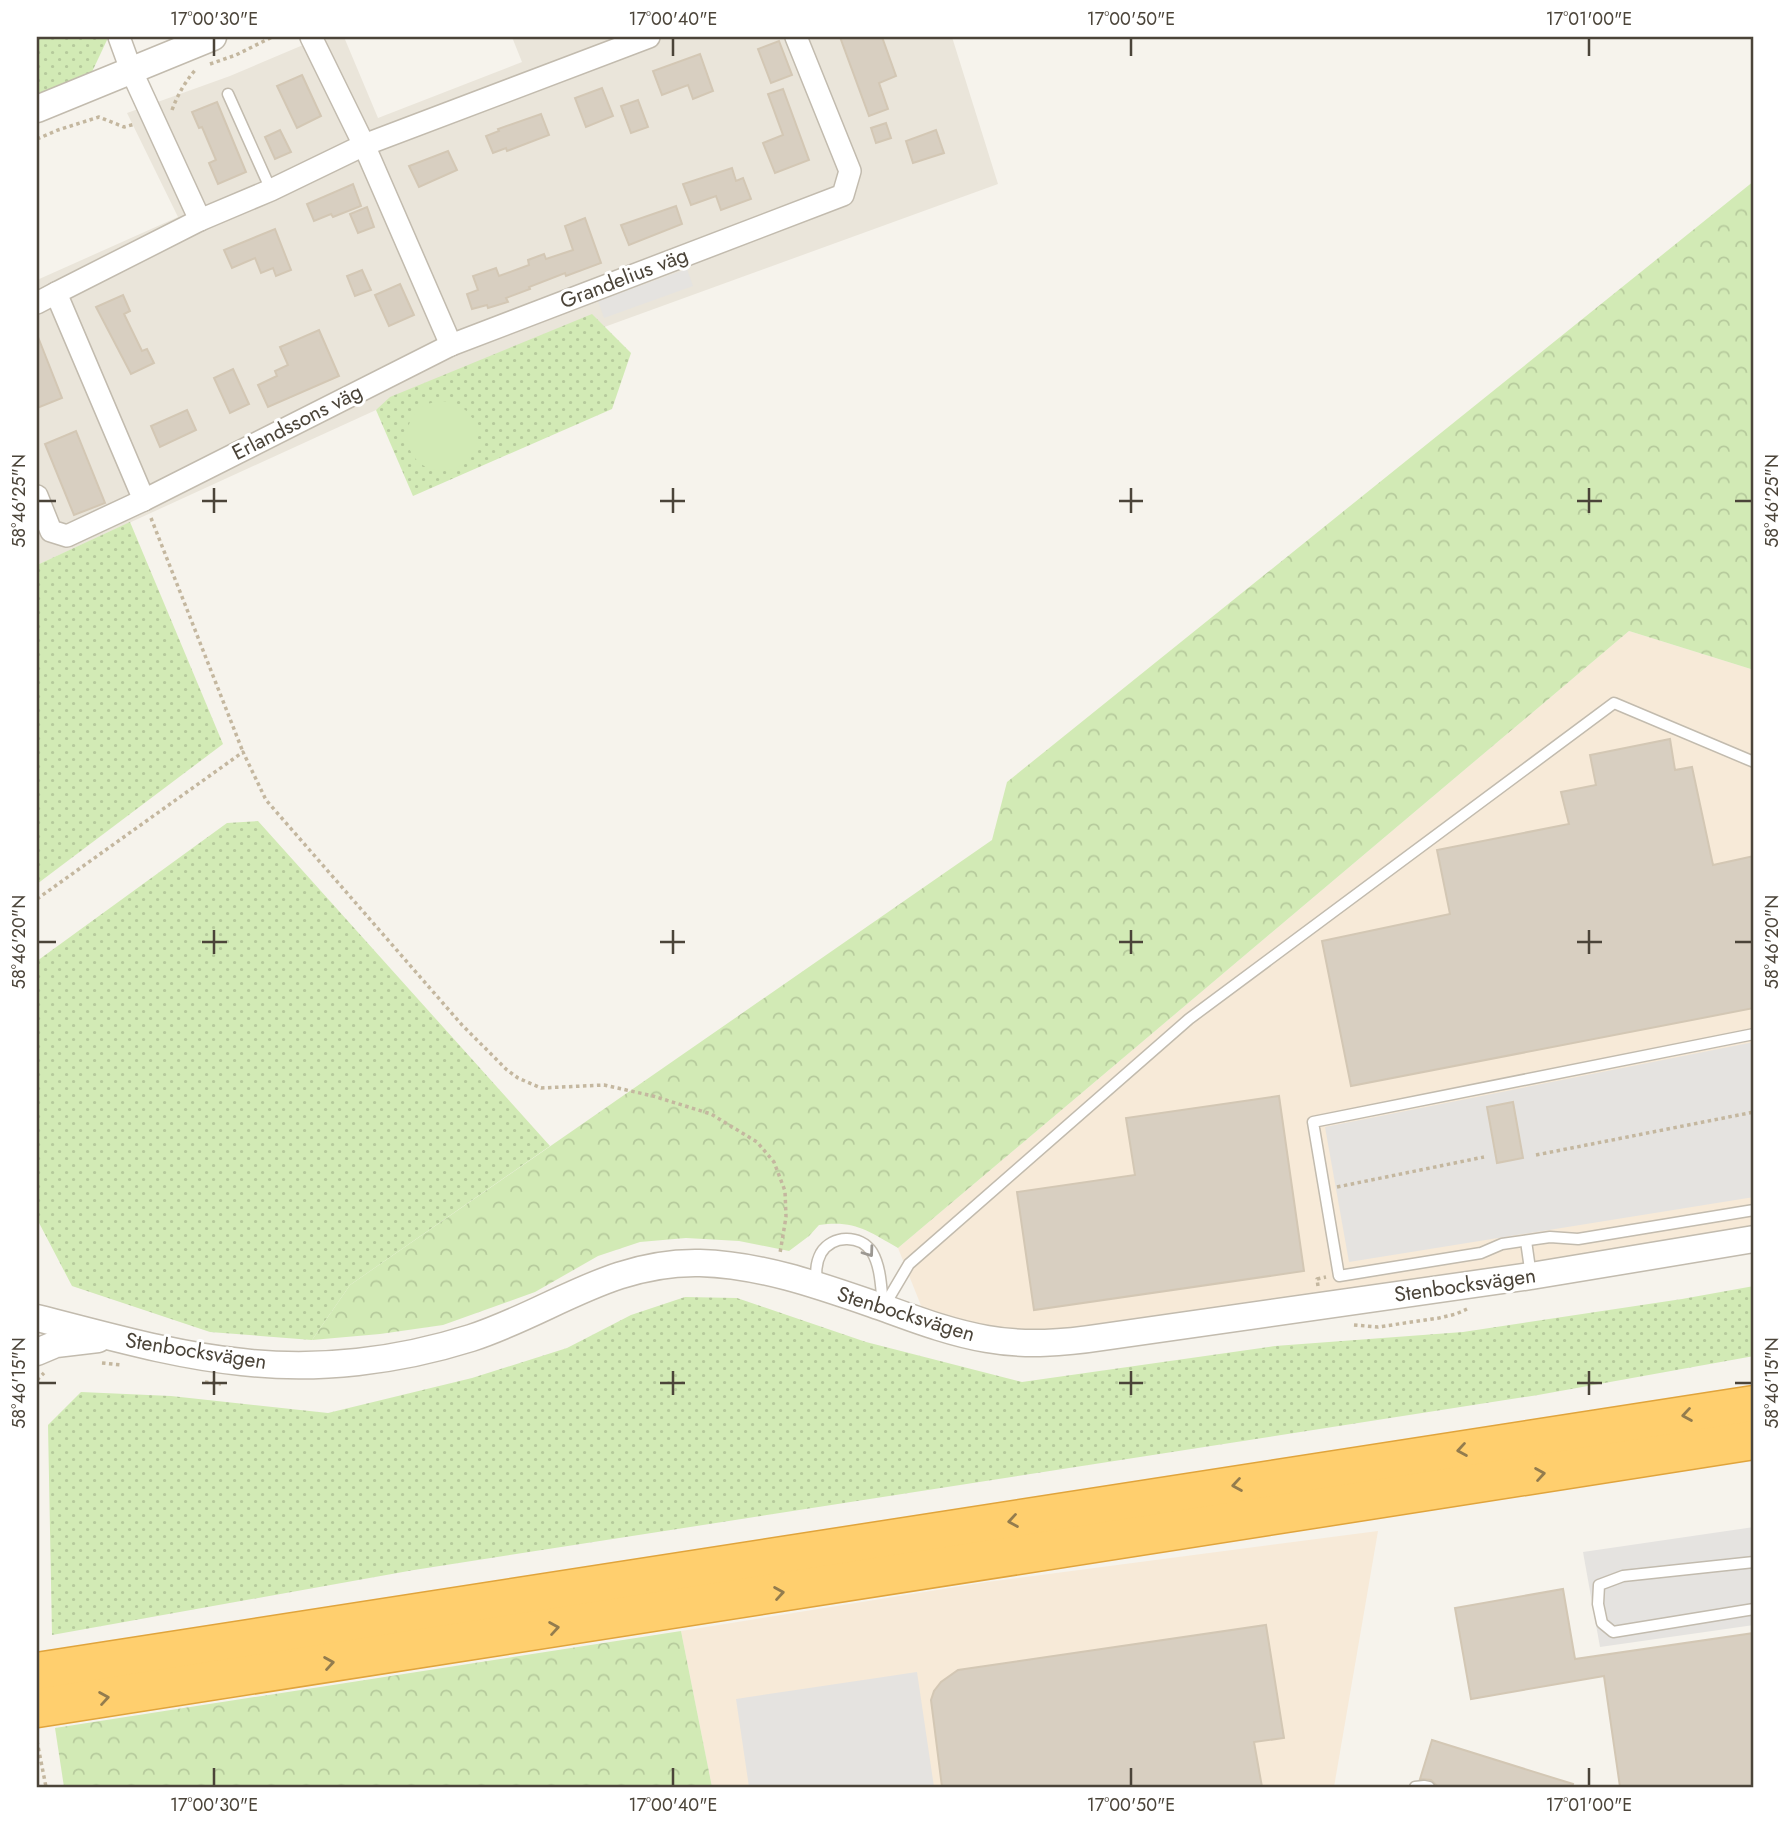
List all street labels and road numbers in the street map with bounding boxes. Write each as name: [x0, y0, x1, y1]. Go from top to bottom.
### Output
street label: Grandelius väg: [556, 240, 692, 316]
street label: Erlandssons väg: [227, 376, 367, 468]
street label: Stenbocksvägen: [1392, 1260, 1538, 1310]
street label: Stenbocksvägen: [833, 1279, 979, 1349]
street label: Stenbocksvägen: [123, 1325, 269, 1377]

